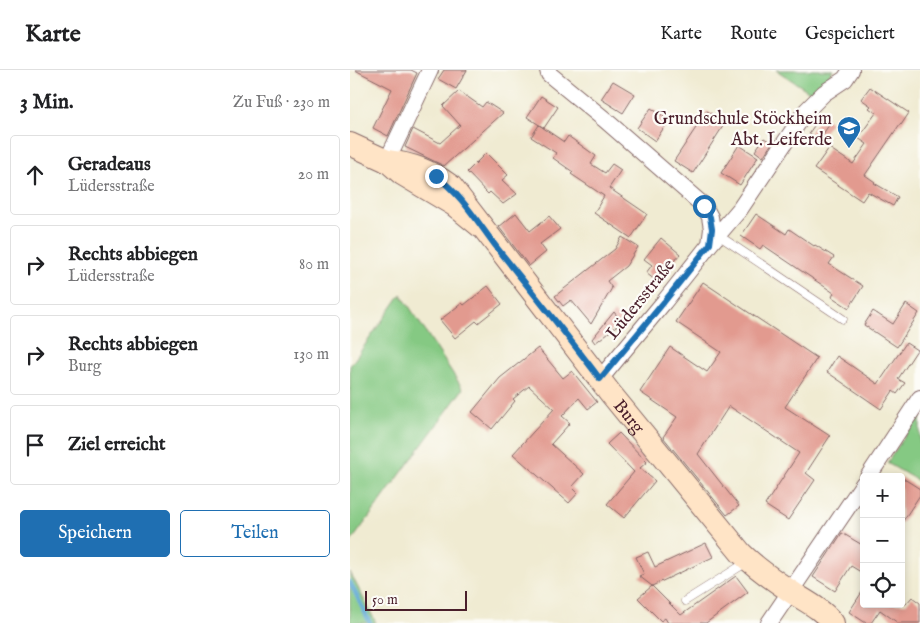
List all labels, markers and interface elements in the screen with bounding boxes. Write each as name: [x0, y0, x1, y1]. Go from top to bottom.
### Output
text: Karte: [25, 19, 81, 50]
text: Karte: [660, 23, 702, 46]
text: Route: [730, 23, 777, 46]
text: Gespeichert: [805, 23, 895, 46]
text: 3 Min.: [20, 89, 73, 116]
text: Zu Fuß · 230 m: [233, 93, 330, 113]
place label: Grundschule Stöckheim Abt. Leiferde: [654, 108, 832, 152]
school or university icon: Grundschule Stöckheim Abt. Leiferde: [836, 115, 862, 149]
text: Geradeaus: [68, 153, 151, 177]
icon: ahead: [21, 161, 49, 189]
text: 20 m: [298, 165, 329, 185]
route end: [425, 165, 448, 188]
text: Lüdersstraße: [68, 177, 155, 197]
route start: [693, 195, 716, 218]
text: Rechts abbiegen: [68, 243, 198, 267]
icon: right: [21, 251, 49, 279]
text: 80 m: [299, 255, 329, 275]
street label: Lüdersstraße: [602, 255, 681, 345]
text: Lüdersstraße: [68, 267, 155, 287]
text: Rechts abbiegen: [68, 333, 198, 357]
icon: right: [21, 341, 49, 369]
text: 130 m: [293, 345, 329, 365]
text: Burg: [68, 357, 101, 377]
street label: Burg: [607, 395, 649, 439]
icon: arrive: [21, 431, 49, 459]
text: Ziel erreicht: [68, 433, 166, 457]
map controls: [860, 473, 905, 608]
button: +: [860, 473, 905, 518]
button: Speichern: [20, 510, 170, 557]
button: Teilen: [180, 510, 330, 557]
button: −: [860, 518, 905, 563]
button: locate: [860, 563, 905, 608]
scale bar: [365, 588, 468, 611]
text: 50 m: [372, 591, 398, 609]

